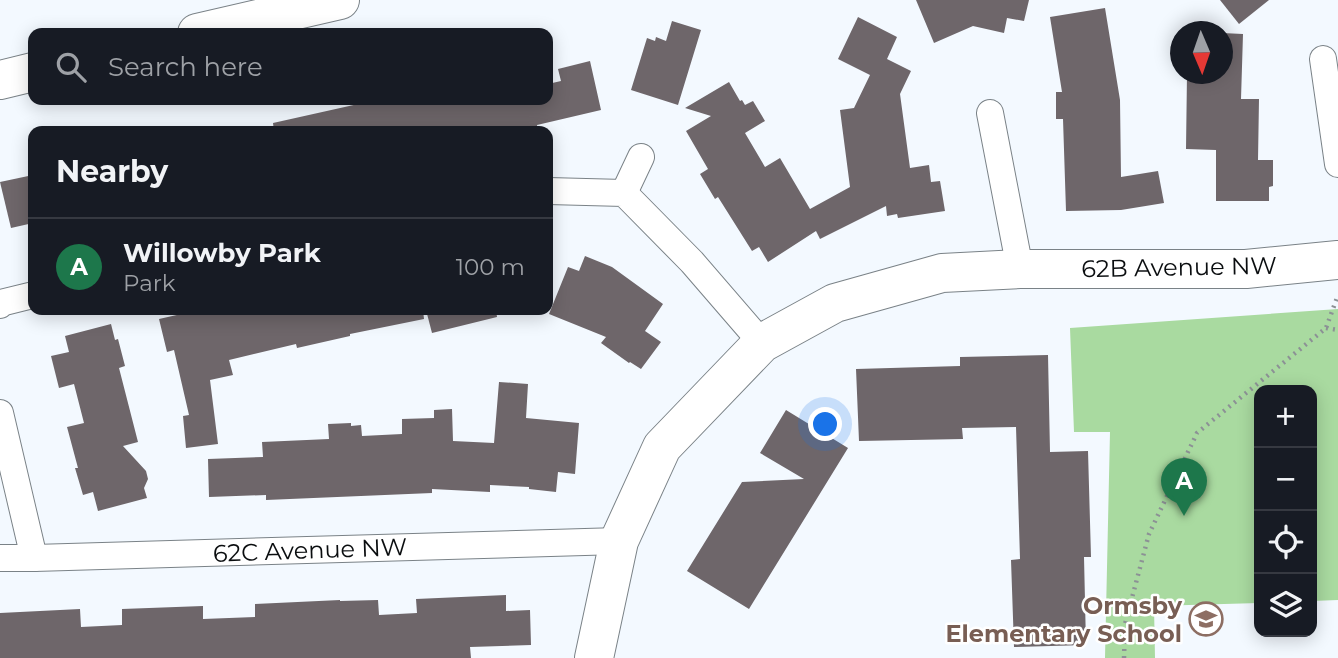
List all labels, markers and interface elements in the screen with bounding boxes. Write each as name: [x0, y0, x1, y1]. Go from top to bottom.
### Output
north arrow: [1170, 21, 1233, 84]
search box: [28, 28, 553, 105]
icon: search: [52, 48, 90, 86]
text: Search here: [108, 51, 263, 83]
text: Nearby: [56, 153, 168, 190]
text: Willowby Park: [123, 237, 321, 269]
street label: 62B Avenue NW: [1081, 251, 1277, 283]
text: A: [70, 253, 88, 281]
text: 100 m: [456, 253, 525, 281]
text: Park: [123, 269, 176, 297]
map controls: [1254, 385, 1317, 637]
button: +: [1254, 385, 1317, 448]
your location: [808, 407, 842, 441]
button: −: [1254, 448, 1317, 511]
pin: A: [1161, 458, 1207, 516]
button: locate: [1254, 511, 1317, 574]
street label: 62C Avenue NW: [212, 532, 408, 568]
button: layers: [1254, 574, 1317, 637]
place label: Ormsby Elementary School: [945, 591, 1183, 648]
school or university icon: Ormsby Elementary School: [1187, 600, 1225, 638]

